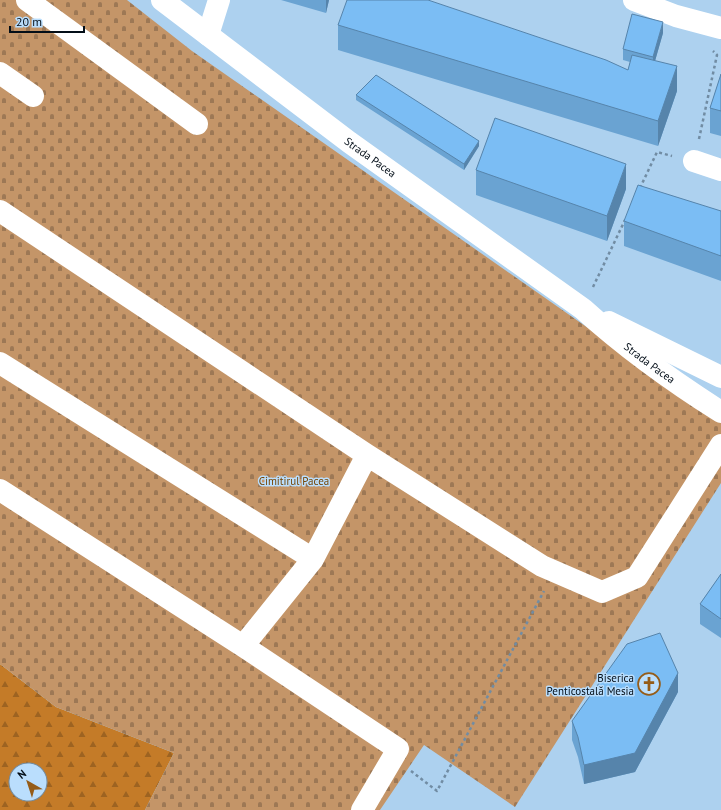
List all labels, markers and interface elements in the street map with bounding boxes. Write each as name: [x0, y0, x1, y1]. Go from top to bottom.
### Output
scale bar: [10, 8, 84, 34]
text: 20 m: [16, 14, 42, 29]
street label: Strada Pacea: [342, 134, 399, 180]
street label: Strada Pacea: [621, 339, 678, 386]
park label: Cimitirul Pacea: [259, 474, 329, 488]
place label: Biserica Penticostală Mesia: [547, 671, 634, 698]
church icon: Biserica Penticostală Mesia: [636, 671, 662, 697]
north arrow: [8, 762, 48, 802]
text: N: [14, 767, 29, 782]

